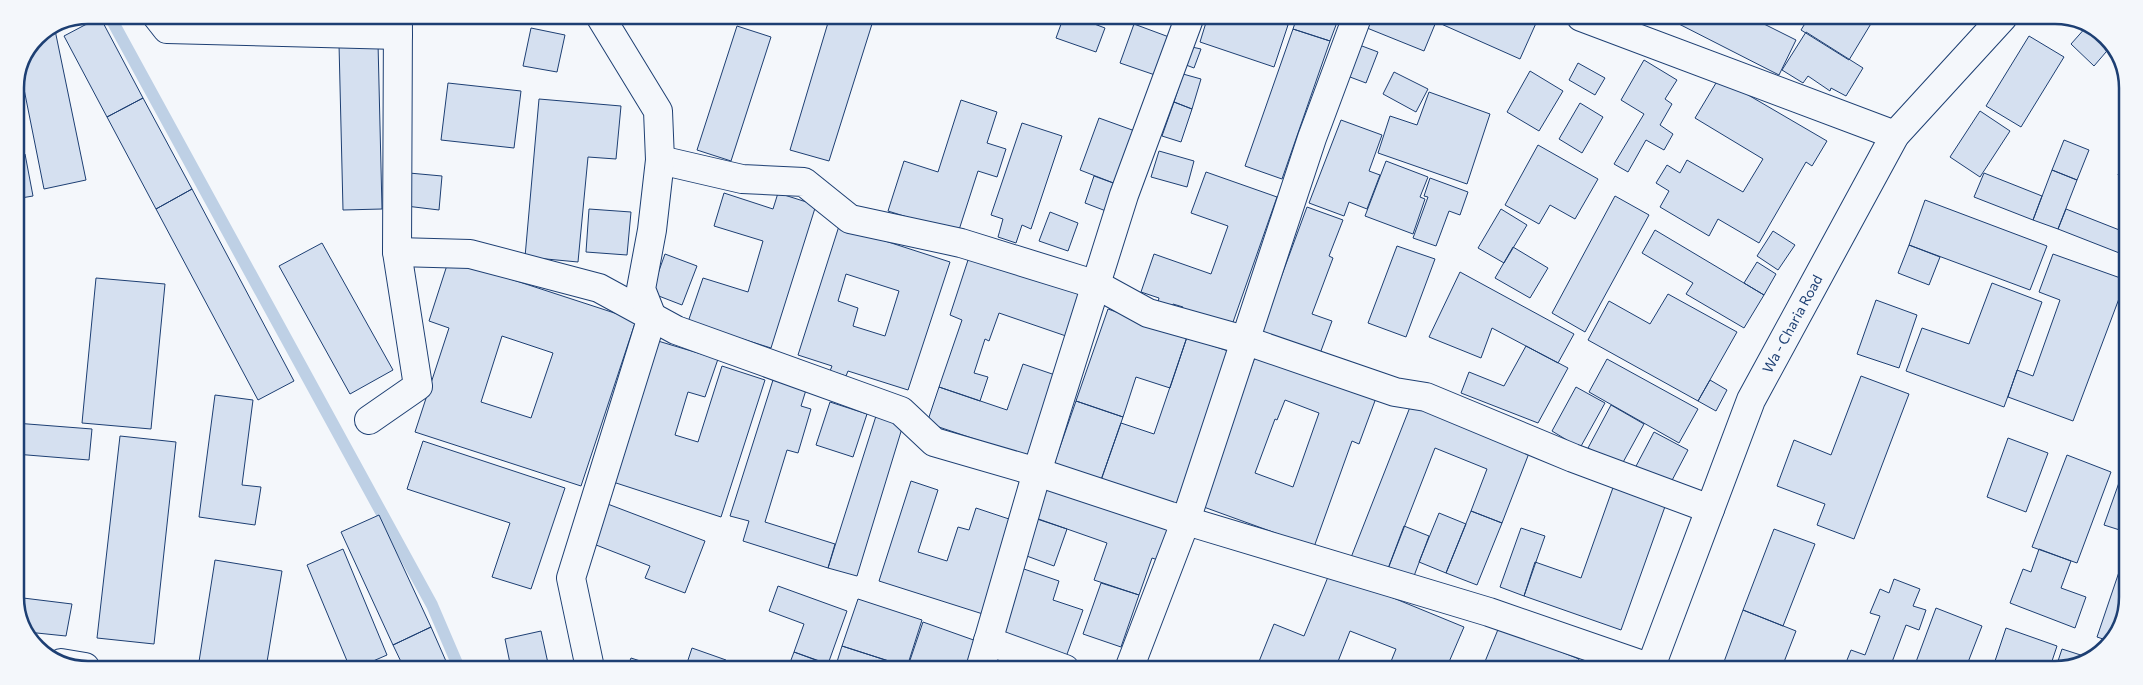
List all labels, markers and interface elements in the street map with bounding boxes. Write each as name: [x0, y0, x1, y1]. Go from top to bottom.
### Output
street label: Wa - Charia Road: [1758, 272, 1825, 376]

